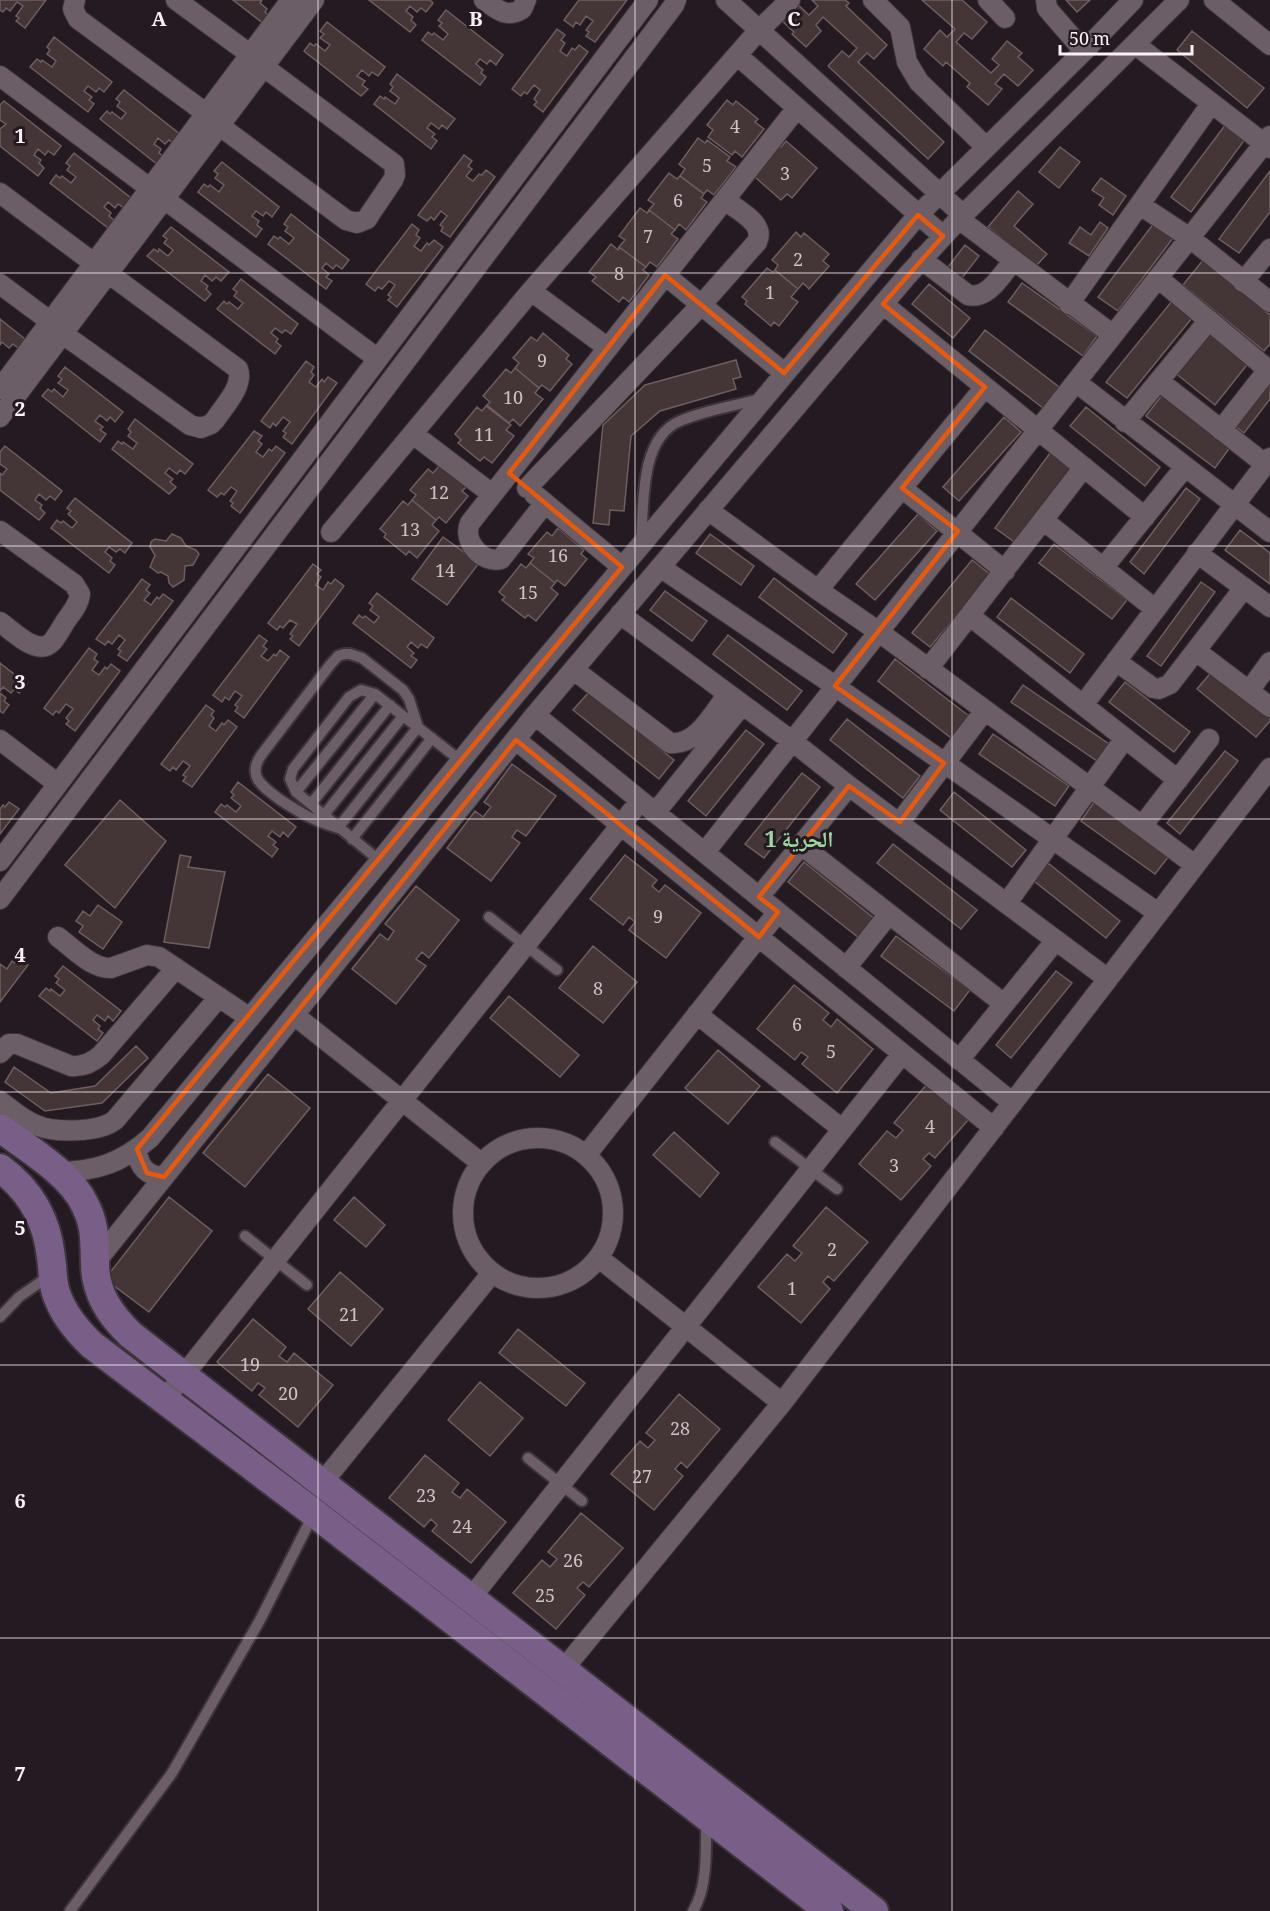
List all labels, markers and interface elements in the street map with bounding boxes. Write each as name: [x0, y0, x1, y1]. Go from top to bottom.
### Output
text: A: [151, 5, 167, 39]
text: B: [469, 5, 483, 39]
text: C: [787, 5, 801, 39]
scale bar: [1060, 18, 1192, 56]
text: 50 m: [1069, 26, 1110, 56]
house number: 4: [730, 114, 740, 144]
text: 1: [14, 122, 26, 156]
house number: 5: [702, 153, 712, 183]
house number: 3: [780, 161, 790, 191]
house number: 6: [673, 188, 683, 218]
house number: 7: [643, 224, 653, 254]
house number: 2: [793, 247, 803, 277]
house number: 8: [614, 261, 624, 291]
house number: 1: [765, 280, 775, 310]
house number: 9: [537, 348, 547, 378]
house number: 10: [503, 385, 523, 415]
text: 2: [14, 395, 26, 429]
house number: 11: [474, 422, 494, 452]
house number: 12: [429, 480, 449, 510]
house number: 13: [400, 517, 420, 547]
house number: 16: [548, 543, 568, 573]
house number: 14: [435, 558, 455, 588]
house number: 15: [518, 580, 538, 610]
text: 3: [14, 668, 26, 702]
district label: الحرية 1: [764, 823, 834, 861]
house number: 9: [653, 904, 663, 934]
text: 4: [14, 941, 26, 975]
house number: 8: [593, 976, 603, 1006]
house number: 6: [792, 1012, 802, 1042]
house number: 5: [826, 1039, 836, 1069]
house number: 4: [925, 1114, 935, 1144]
house number: 3: [889, 1153, 899, 1183]
text: 5: [14, 1214, 26, 1248]
house number: 2: [827, 1237, 837, 1267]
house number: 1: [787, 1276, 797, 1306]
house number: 21: [339, 1302, 359, 1332]
house number: 19: [240, 1352, 260, 1382]
house number: 20: [278, 1381, 298, 1411]
house number: 28: [670, 1416, 690, 1446]
house number: 27: [632, 1464, 652, 1494]
house number: 23: [416, 1483, 436, 1513]
text: 6: [14, 1487, 26, 1521]
house number: 24: [452, 1514, 472, 1544]
house number: 26: [563, 1548, 583, 1578]
house number: 25: [535, 1583, 555, 1613]
text: 7: [14, 1760, 26, 1794]

